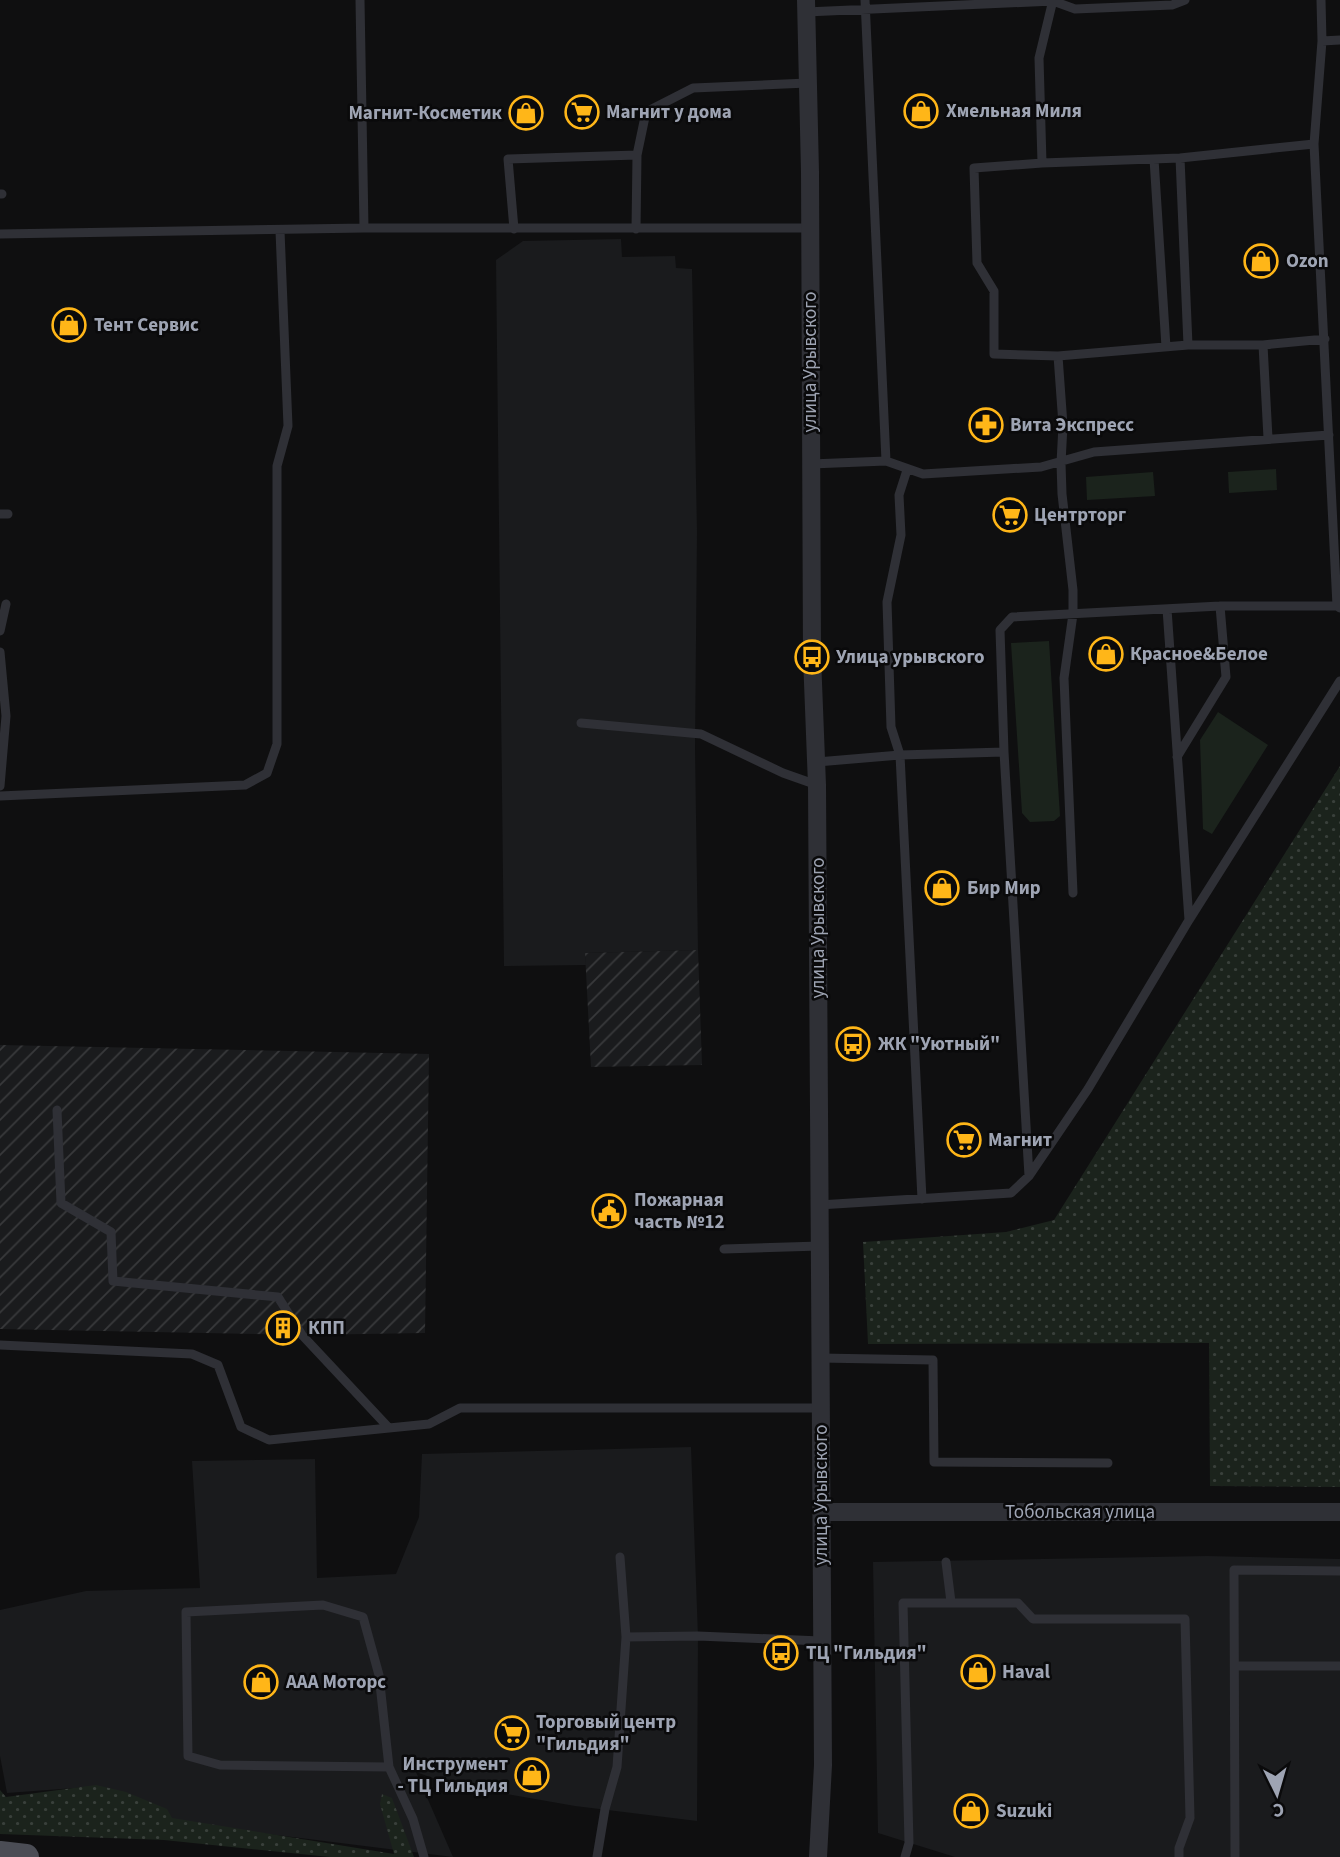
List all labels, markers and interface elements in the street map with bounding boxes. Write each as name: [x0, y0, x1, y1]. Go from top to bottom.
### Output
shop icon: Хмельная Миля: [902, 92, 940, 130]
supermarket icon: Магнит у дома: [563, 93, 601, 131]
shop icon: Магнит-Косметик: [507, 94, 545, 132]
place label: Хмельная Миля: [946, 98, 1082, 125]
place label: Магнит у дома: [606, 99, 732, 126]
place label: Магнит-Косметик: [348, 100, 503, 127]
shop icon: Ozon: [1242, 242, 1280, 280]
place label: Ozon: [1286, 248, 1329, 275]
street label: улица Урывского: [797, 291, 824, 433]
shop icon: Тент Сервис: [50, 306, 88, 344]
place label: Тент Сервис: [94, 312, 199, 339]
pharmacy icon: Вита Экспресс: [967, 406, 1005, 444]
place label: Вита Экспресс: [1010, 412, 1134, 439]
supermarket icon: Центрторг: [991, 496, 1029, 534]
place label: Центрторг: [1034, 502, 1126, 529]
shop icon: Красное&Белое: [1087, 635, 1125, 673]
bus stop icon: Улица урывского: [793, 638, 831, 676]
place label: Красное&Белое: [1130, 641, 1268, 668]
place label: Улица урывского: [836, 644, 985, 671]
street label: улица Урывского: [805, 857, 832, 999]
shop icon: Бир Мир: [923, 869, 961, 907]
place label: Бир Мир: [967, 875, 1041, 902]
bus stop icon: ЖК "Уютный": [834, 1025, 872, 1063]
place label: ЖК "Уютный": [878, 1031, 1000, 1058]
supermarket icon: Магнит: [945, 1121, 983, 1159]
place label: Магнит: [988, 1127, 1052, 1154]
place label: Пожарная часть №12: [634, 1187, 725, 1236]
public building icon: Пожарная часть №12: [590, 1192, 628, 1230]
building icon: КПП: [264, 1309, 302, 1347]
place label: КПП: [308, 1315, 345, 1342]
street label: улица Урывского: [808, 1424, 835, 1566]
street label: Тобольская улица: [1005, 1499, 1155, 1526]
bus stop icon: ТЦ "Гильдия": [762, 1634, 800, 1672]
place label: ТЦ "Гильдия": [806, 1640, 927, 1667]
shop icon: Haval: [959, 1653, 997, 1691]
place label: Haval: [1002, 1659, 1050, 1686]
shop icon: ААА Моторс: [242, 1663, 280, 1701]
place label: ААА Моторс: [285, 1669, 386, 1696]
place label: Торговый центр "Гильдия": [536, 1709, 676, 1758]
supermarket icon: Торговый центр "Гильдия": [493, 1714, 531, 1752]
place label: Инструмент - ТЦ Гильдия: [397, 1751, 508, 1800]
shop icon: Инструмент - ТЦ Гильдия: [513, 1756, 551, 1794]
north arrow: [1242, 1759, 1312, 1829]
shop icon: Suzuki: [952, 1792, 990, 1830]
text: С: [1272, 1796, 1285, 1823]
place label: Suzuki: [996, 1798, 1052, 1825]

